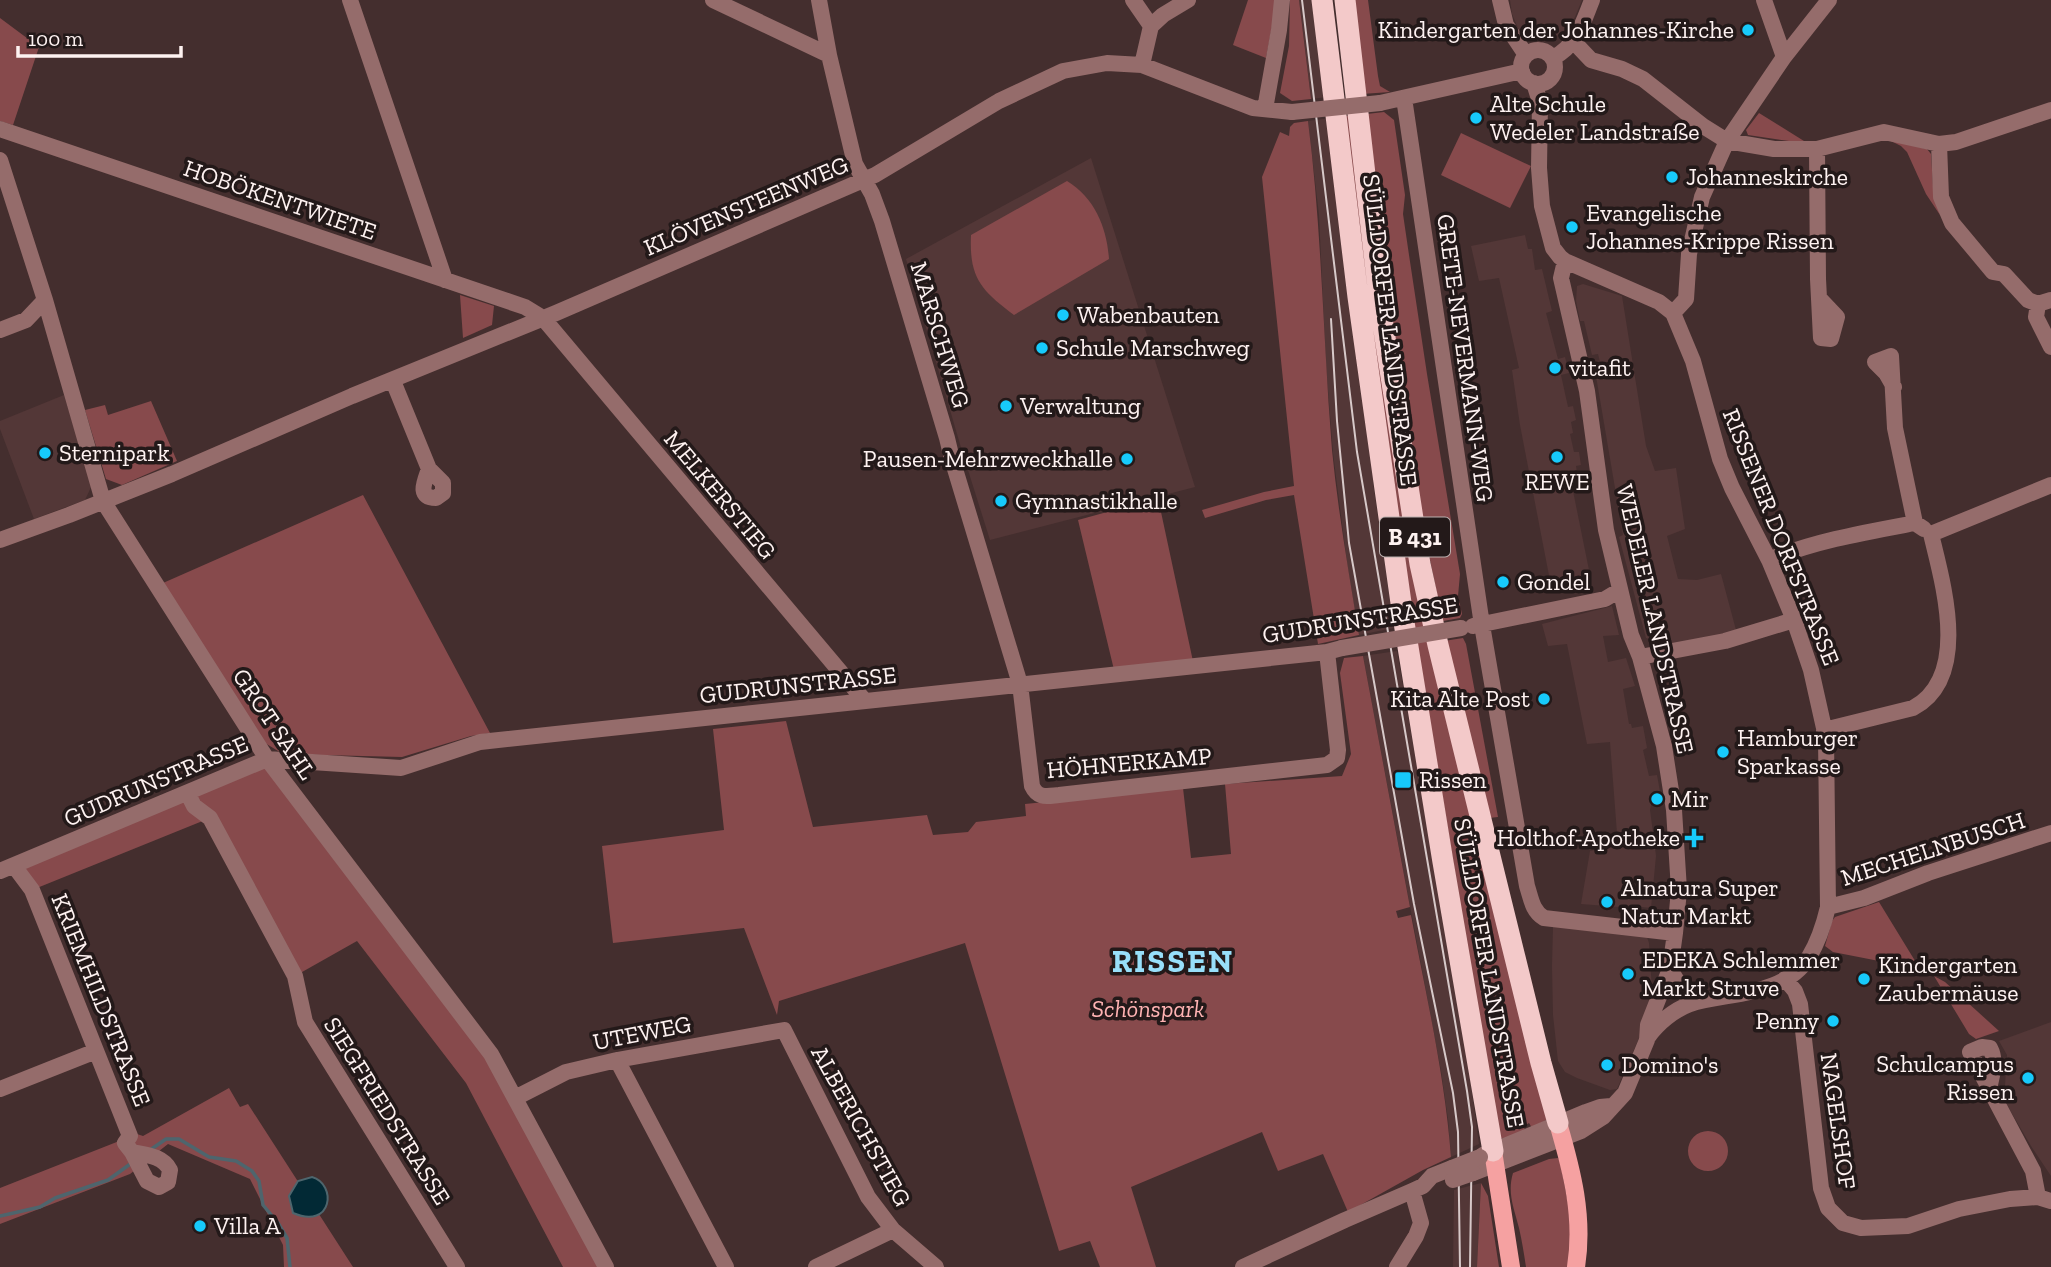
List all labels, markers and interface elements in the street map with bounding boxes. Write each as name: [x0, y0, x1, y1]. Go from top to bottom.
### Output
scale bar: [18, 14, 180, 58]
place label: Kindergarten der Johannes-Kirche: [1377, 15, 1734, 44]
marker: Kindergarten der Johannes-Kirche: [1740, 22, 1756, 38]
text: 100 m: [28, 26, 83, 51]
place label: Alte Schule Wedeler Landstraße: [1490, 89, 1699, 146]
marker: Alte Schule Wedeler Landstraße: [1468, 110, 1484, 126]
street label: KLÖVENSTEENWEG: [639, 149, 852, 262]
street label: HOBÖKENTWIETE: [180, 153, 380, 246]
place label: Johanneskirche: [1686, 162, 1848, 191]
marker: Johanneskirche: [1664, 169, 1680, 185]
street label: SÜLLDORFER LANDSTRASSE: [1357, 172, 1424, 487]
place label: Evangelische Johannes-Krippe Rissen: [1586, 198, 1834, 255]
street label: GRETE-NEVERMANN-WEG: [1431, 212, 1500, 504]
marker: Evangelische Johannes-Krippe Rissen: [1564, 219, 1580, 235]
street label: MARSCHWEG: [905, 258, 976, 411]
place label: Wabenbauten: [1077, 300, 1220, 329]
marker: Wabenbauten: [1055, 307, 1071, 323]
place label: Schule Marschweg: [1056, 333, 1250, 362]
marker: Schule Marschweg: [1034, 340, 1050, 356]
place label: vitafit: [1569, 353, 1631, 382]
marker: vitafit: [1547, 360, 1563, 376]
place label: Verwaltung: [1019, 391, 1141, 420]
marker: Verwaltung: [998, 398, 1014, 414]
street label: RISSENER DORFSTRASSE: [1717, 404, 1846, 669]
street label: MELKERSTIEG: [658, 425, 783, 565]
place label: Sternipark: [59, 438, 170, 467]
place label: Pausen-Mehrzweckhalle: [863, 444, 1113, 473]
marker: Sternipark: [37, 445, 53, 461]
marker: REWE: [1549, 449, 1565, 465]
marker: Pausen-Mehrzweckhalle: [1119, 451, 1135, 467]
place label: REWE: [1524, 467, 1590, 496]
street label: WEDELER LANDSTRASSE: [1610, 481, 1701, 756]
place label: Gymnastikhalle: [1015, 486, 1178, 515]
marker: Gymnastikhalle: [993, 493, 1009, 509]
road number: B 431: [1380, 517, 1450, 556]
place label: Gondel: [1517, 567, 1591, 596]
marker: Gondel: [1495, 574, 1511, 590]
street label: GUDRUNSTRASSE: [1260, 590, 1460, 649]
street label: GUDRUNSTRASSE: [698, 660, 898, 709]
street label: GROT SAHL: [227, 663, 322, 785]
place label: Kita Alte Post: [1390, 684, 1530, 713]
marker: Kita Alte Post: [1536, 691, 1552, 707]
place label: Hamburger Sparkasse: [1737, 723, 1858, 780]
street label: GUDRUNSTRASSE: [59, 729, 252, 832]
street label: HÖHNERKAMP: [1045, 741, 1213, 784]
marker: Hamburger Sparkasse: [1715, 744, 1731, 760]
place label: Rissen: [1419, 765, 1487, 794]
marker: Rissen: [1393, 770, 1413, 790]
place label: Mir: [1671, 784, 1709, 813]
marker: Mir: [1649, 791, 1665, 807]
street label: MECHELNBUSCH: [1837, 805, 2029, 892]
street label: SÜLLDORFER LANDSTRASSE: [1448, 816, 1531, 1130]
place label: Holthof-Apotheke: [1497, 823, 1680, 852]
marker: Holthof-Apotheke: [1686, 830, 1702, 846]
place label: Alnatura Super Natur Markt: [1621, 873, 1779, 930]
street label: KRIEMHILDSTRASSE: [46, 889, 157, 1110]
marker: Alnatura Super Natur Markt: [1599, 894, 1615, 910]
district label: RISSEN: [1112, 942, 1234, 980]
place label: EDEKA Schlemmer Markt Struve: [1642, 945, 1840, 1002]
place label: Kindergarten Zaubermäuse: [1878, 950, 2019, 1007]
marker: EDEKA Schlemmer Markt Struve: [1620, 966, 1636, 982]
marker: Kindergarten Zaubermäuse: [1856, 971, 1872, 987]
park label: Schönspark: [1092, 994, 1205, 1023]
place label: Penny: [1755, 1006, 1820, 1035]
street label: UTEWEG: [590, 1009, 693, 1056]
street label: SIEGFRIEDSTRASSE: [318, 1012, 457, 1210]
marker: Penny: [1825, 1013, 1841, 1029]
street label: ALBERICHSTIEG: [805, 1040, 918, 1211]
place label: Schulcampus Rissen: [1876, 1049, 2014, 1106]
place label: Domino's: [1621, 1050, 1719, 1079]
street label: NAGELSHOF: [1815, 1051, 1862, 1191]
marker: Domino's: [1599, 1057, 1615, 1073]
marker: Schulcampus Rissen: [2020, 1070, 2036, 1086]
place label: Villa A: [213, 1211, 281, 1240]
marker: Villa A: [192, 1218, 208, 1234]

